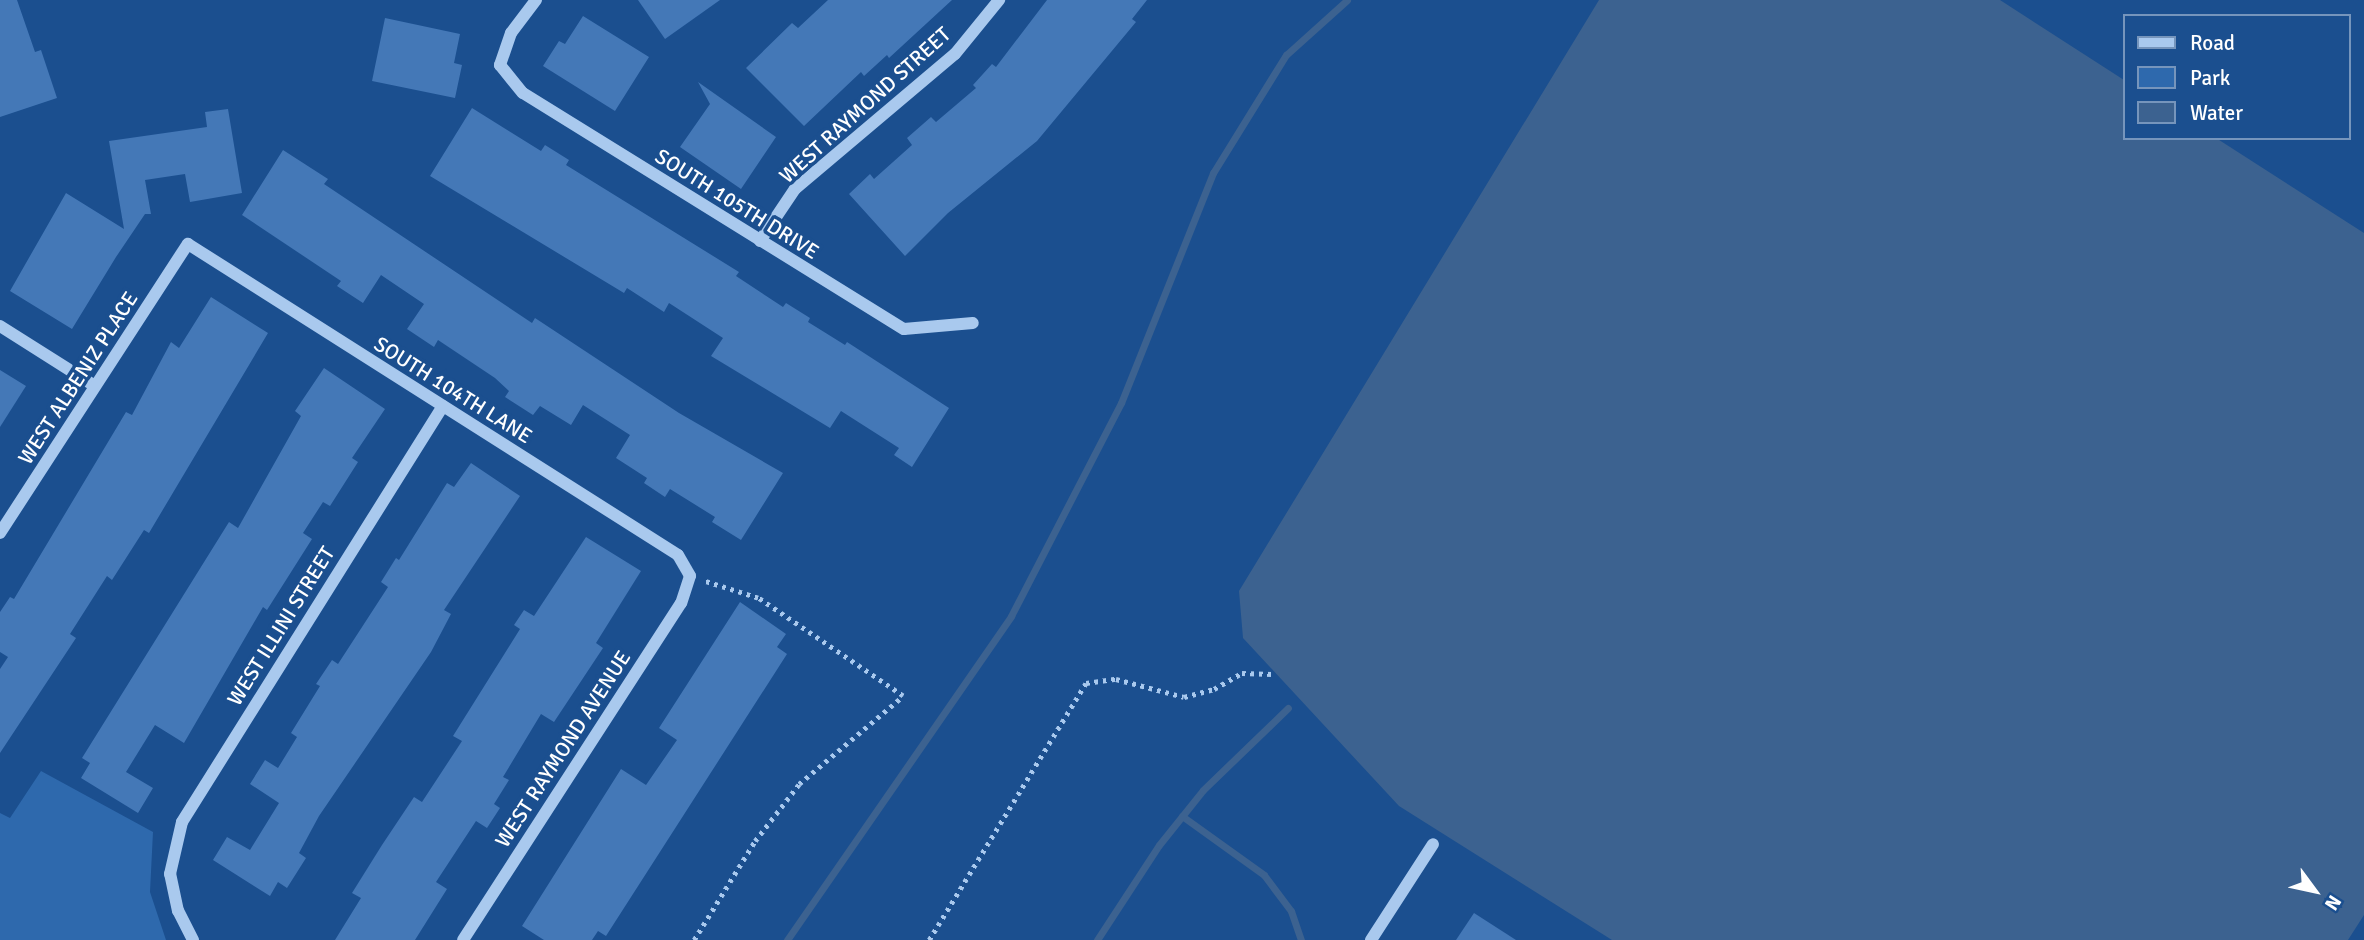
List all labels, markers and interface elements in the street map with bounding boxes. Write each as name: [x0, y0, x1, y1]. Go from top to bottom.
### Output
legend: [2122, 14, 2350, 140]
street label: WEST RAYMOND STREET: [774, 21, 956, 189]
text: Road: [2190, 30, 2235, 56]
text: Park: [2190, 65, 2230, 91]
text: Water: [2190, 100, 2243, 126]
street label: SOUTH 105TH DRIVE: [651, 143, 823, 265]
street label: WEST ALBENIZ PLACE: [13, 287, 143, 469]
street label: SOUTH 104TH LANE: [369, 331, 537, 449]
street label: WEST ILLINI STREET: [222, 542, 340, 710]
street label: WEST RAYMOND AVENUE: [490, 646, 636, 852]
north arrow: [2280, 856, 2350, 926]
text: N: [2319, 890, 2346, 915]

